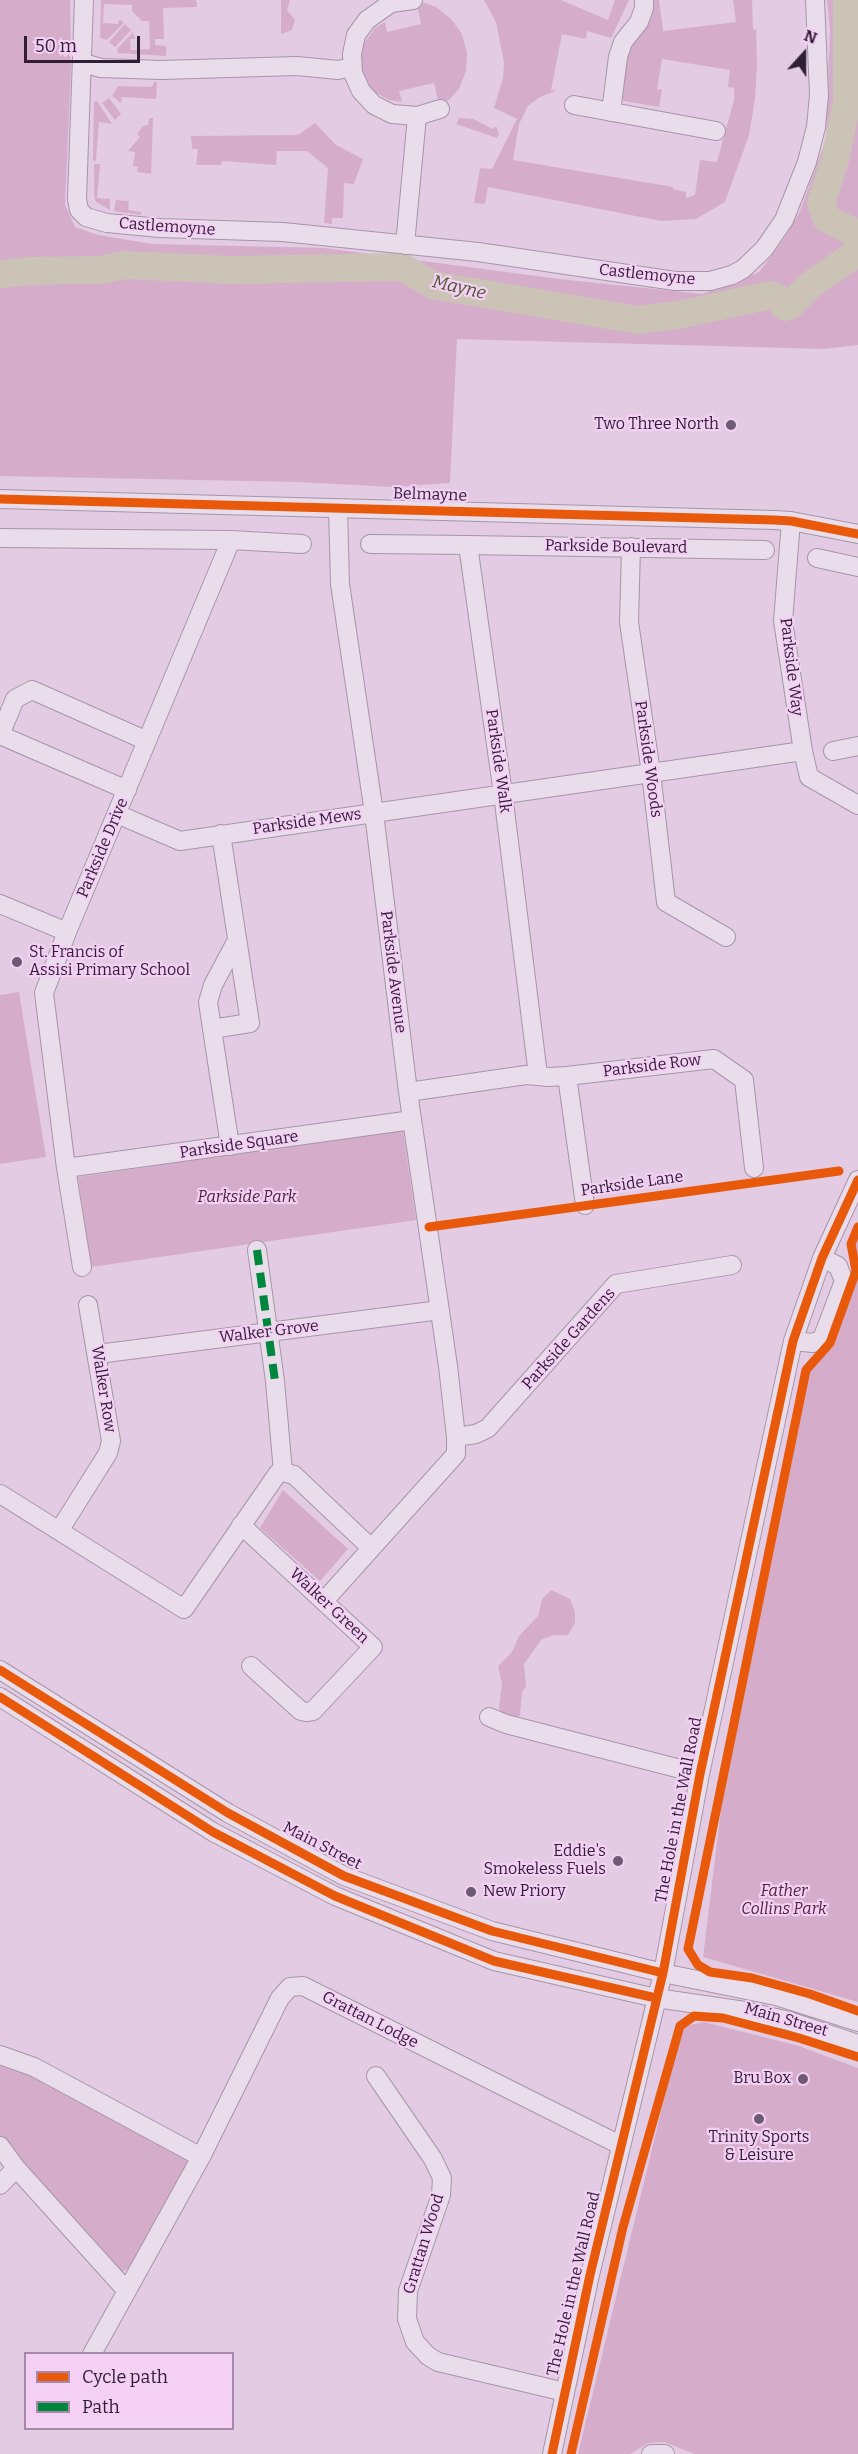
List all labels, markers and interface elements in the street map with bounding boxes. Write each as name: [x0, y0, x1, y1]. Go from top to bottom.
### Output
scale bar: [27, 24, 142, 62]
north arrow: [774, 24, 834, 84]
text: N: [801, 26, 820, 48]
text: 50 m: [35, 35, 77, 57]
street label: Castlemoyne: [118, 214, 216, 240]
street label: Castlemoyne: [598, 260, 696, 290]
water label: Mayne: [430, 271, 488, 305]
place label: Two Three North: [594, 415, 719, 435]
marker: Two Three North: [724, 418, 738, 432]
street label: Belmayne: [393, 484, 467, 506]
street label: Parkside Boulevard: [545, 536, 687, 558]
street label: Parkside Way: [775, 617, 807, 717]
street label: Parkside Woods: [630, 699, 666, 819]
street label: Parkside Walk: [481, 708, 515, 814]
street label: Parkside Drive: [73, 795, 133, 901]
street label: Parkside Mews: [251, 805, 363, 839]
street label: Parkside Avenue: [376, 910, 410, 1034]
place label: St. Francis of Assisi Primary School: [29, 943, 190, 981]
marker: St. Francis of Assisi Primary School: [10, 955, 24, 969]
street label: Parkside Row: [602, 1050, 702, 1082]
street label: Parkside Square: [178, 1127, 300, 1163]
street label: Parkside Lane: [579, 1167, 685, 1201]
park label: Parkside Park: [197, 1188, 297, 1208]
street label: Parkside Gardens: [518, 1284, 620, 1394]
street label: Walker Grove: [218, 1316, 320, 1348]
street label: Walker Row: [87, 1344, 119, 1434]
street label: Walker Green: [285, 1564, 373, 1648]
street label: The Hole in the Wall Road: [652, 1716, 706, 1904]
street label: Main Street: [279, 1818, 365, 1874]
place label: Eddie's Smokeless Fuels: [484, 1842, 606, 1880]
marker: Eddie's Smokeless Fuels: [611, 1854, 625, 1868]
place label: New Priory: [483, 1882, 566, 1902]
park label: Father Collins Park: [741, 1882, 827, 1920]
marker: New Priory: [464, 1885, 478, 1899]
street label: Grattan Lodge: [319, 1988, 421, 2052]
street label: Main Street: [742, 1999, 830, 2041]
place label: Bru Box: [733, 2069, 791, 2089]
marker: Bru Box: [796, 2072, 810, 2086]
marker: Trinity Sports & Leisure: [752, 2112, 766, 2126]
place label: Trinity Sports & Leisure: [709, 2128, 809, 2166]
street label: The Hole in the Wall Road: [543, 2190, 605, 2378]
street label: Grattan Wood: [400, 2192, 448, 2296]
legend: [24, 2352, 234, 2430]
text: Cycle path: [82, 2366, 168, 2388]
text: Path: [82, 2396, 120, 2418]

